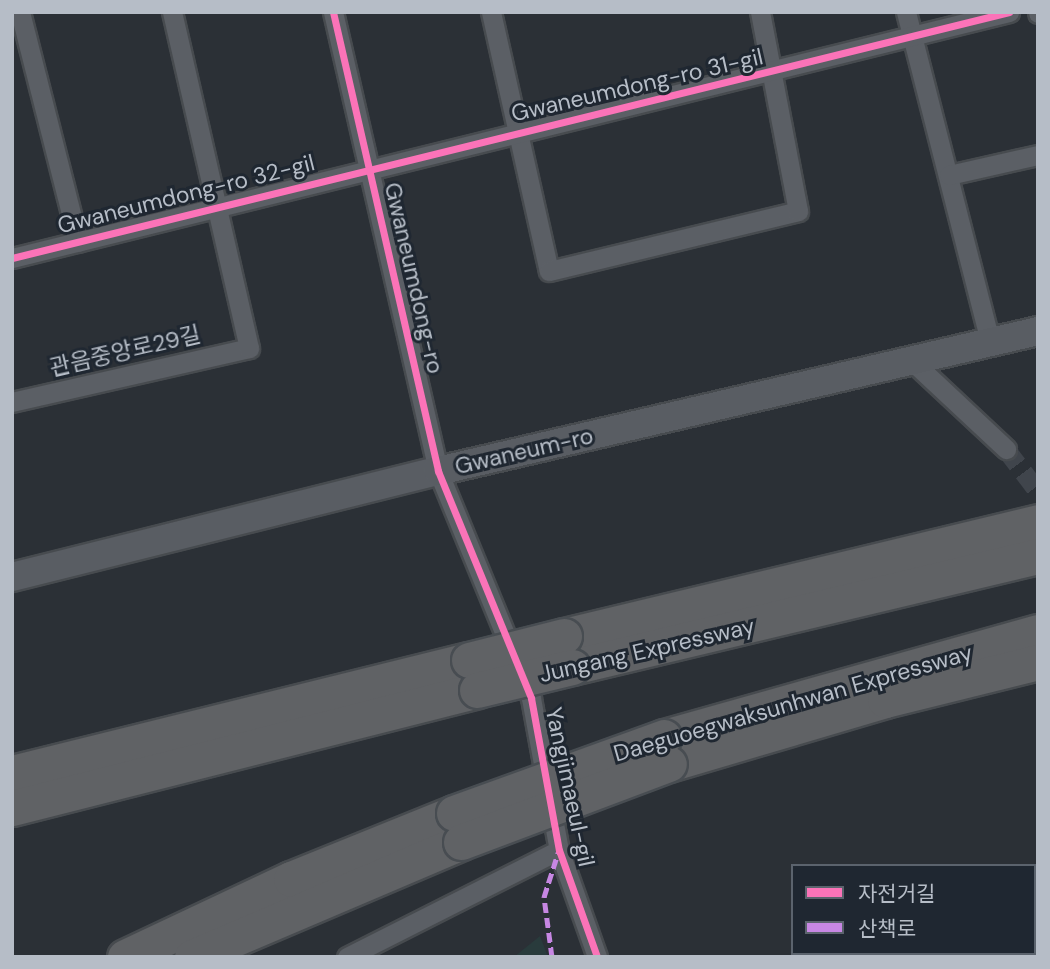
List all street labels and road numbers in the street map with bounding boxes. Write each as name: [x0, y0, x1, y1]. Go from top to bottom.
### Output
street label: Gwaneumdong-ro 31-gil: [508, 43, 766, 127]
street label: Gwaneumdong-ro 32-gil: [55, 149, 317, 239]
street label: Gwaneumdong-ro: [379, 180, 449, 376]
street label: 관음중앙로29길: [47, 320, 203, 382]
street label: Gwaneum-ro: [452, 422, 596, 480]
street label: Jungang Expressway: [537, 612, 757, 688]
street label: Daeguoegwaksunhwan Expressway: [610, 638, 976, 768]
street label: Yangjimaeul-gil: [540, 705, 600, 869]

